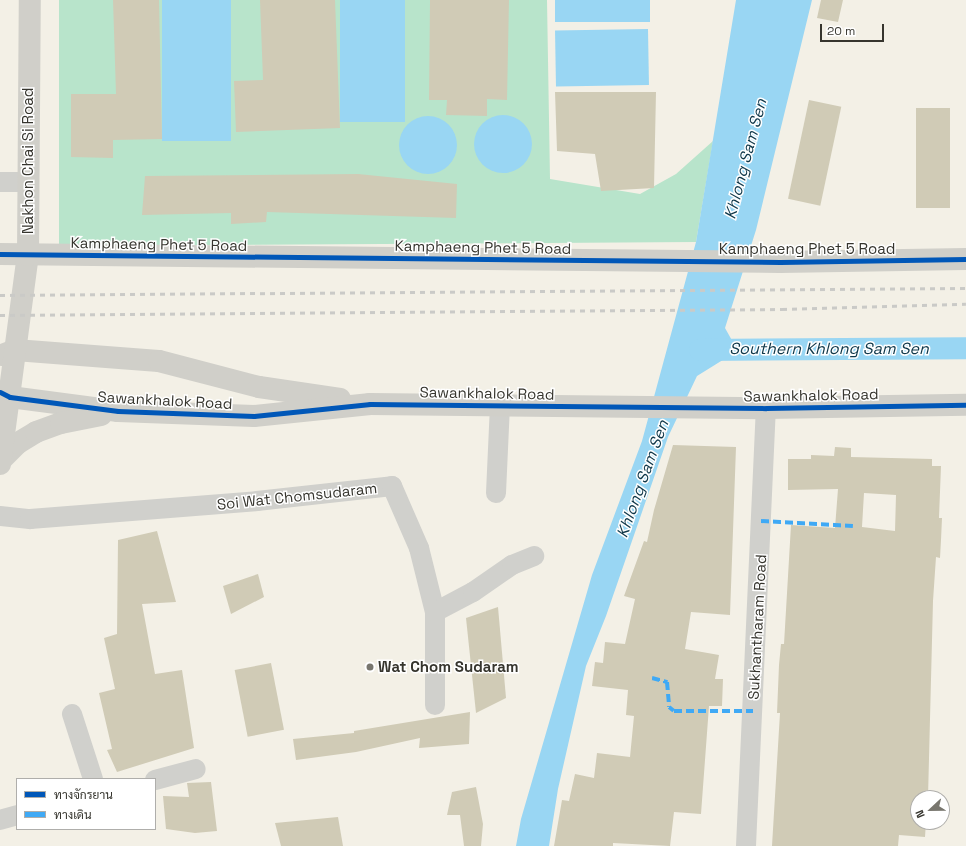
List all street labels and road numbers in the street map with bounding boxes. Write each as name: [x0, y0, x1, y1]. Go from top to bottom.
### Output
street label: Nakhon Chai Si Road: [19, 88, 37, 234]
street label: Kamphaeng Phet 5 Road: [70, 233, 248, 255]
street label: Kamphaeng Phet 5 Road: [394, 236, 572, 258]
street label: Kamphaeng Phet 5 Road: [719, 240, 895, 258]
street label: Sawankhalok Road: [419, 383, 555, 403]
street label: Sawankhalok Road: [743, 385, 879, 405]
street label: Sawankhalok Road: [97, 387, 233, 413]
street label: Soi Wat Chomsudaram: [216, 479, 378, 513]
street label: Sukhantharam Road: [744, 554, 770, 700]

